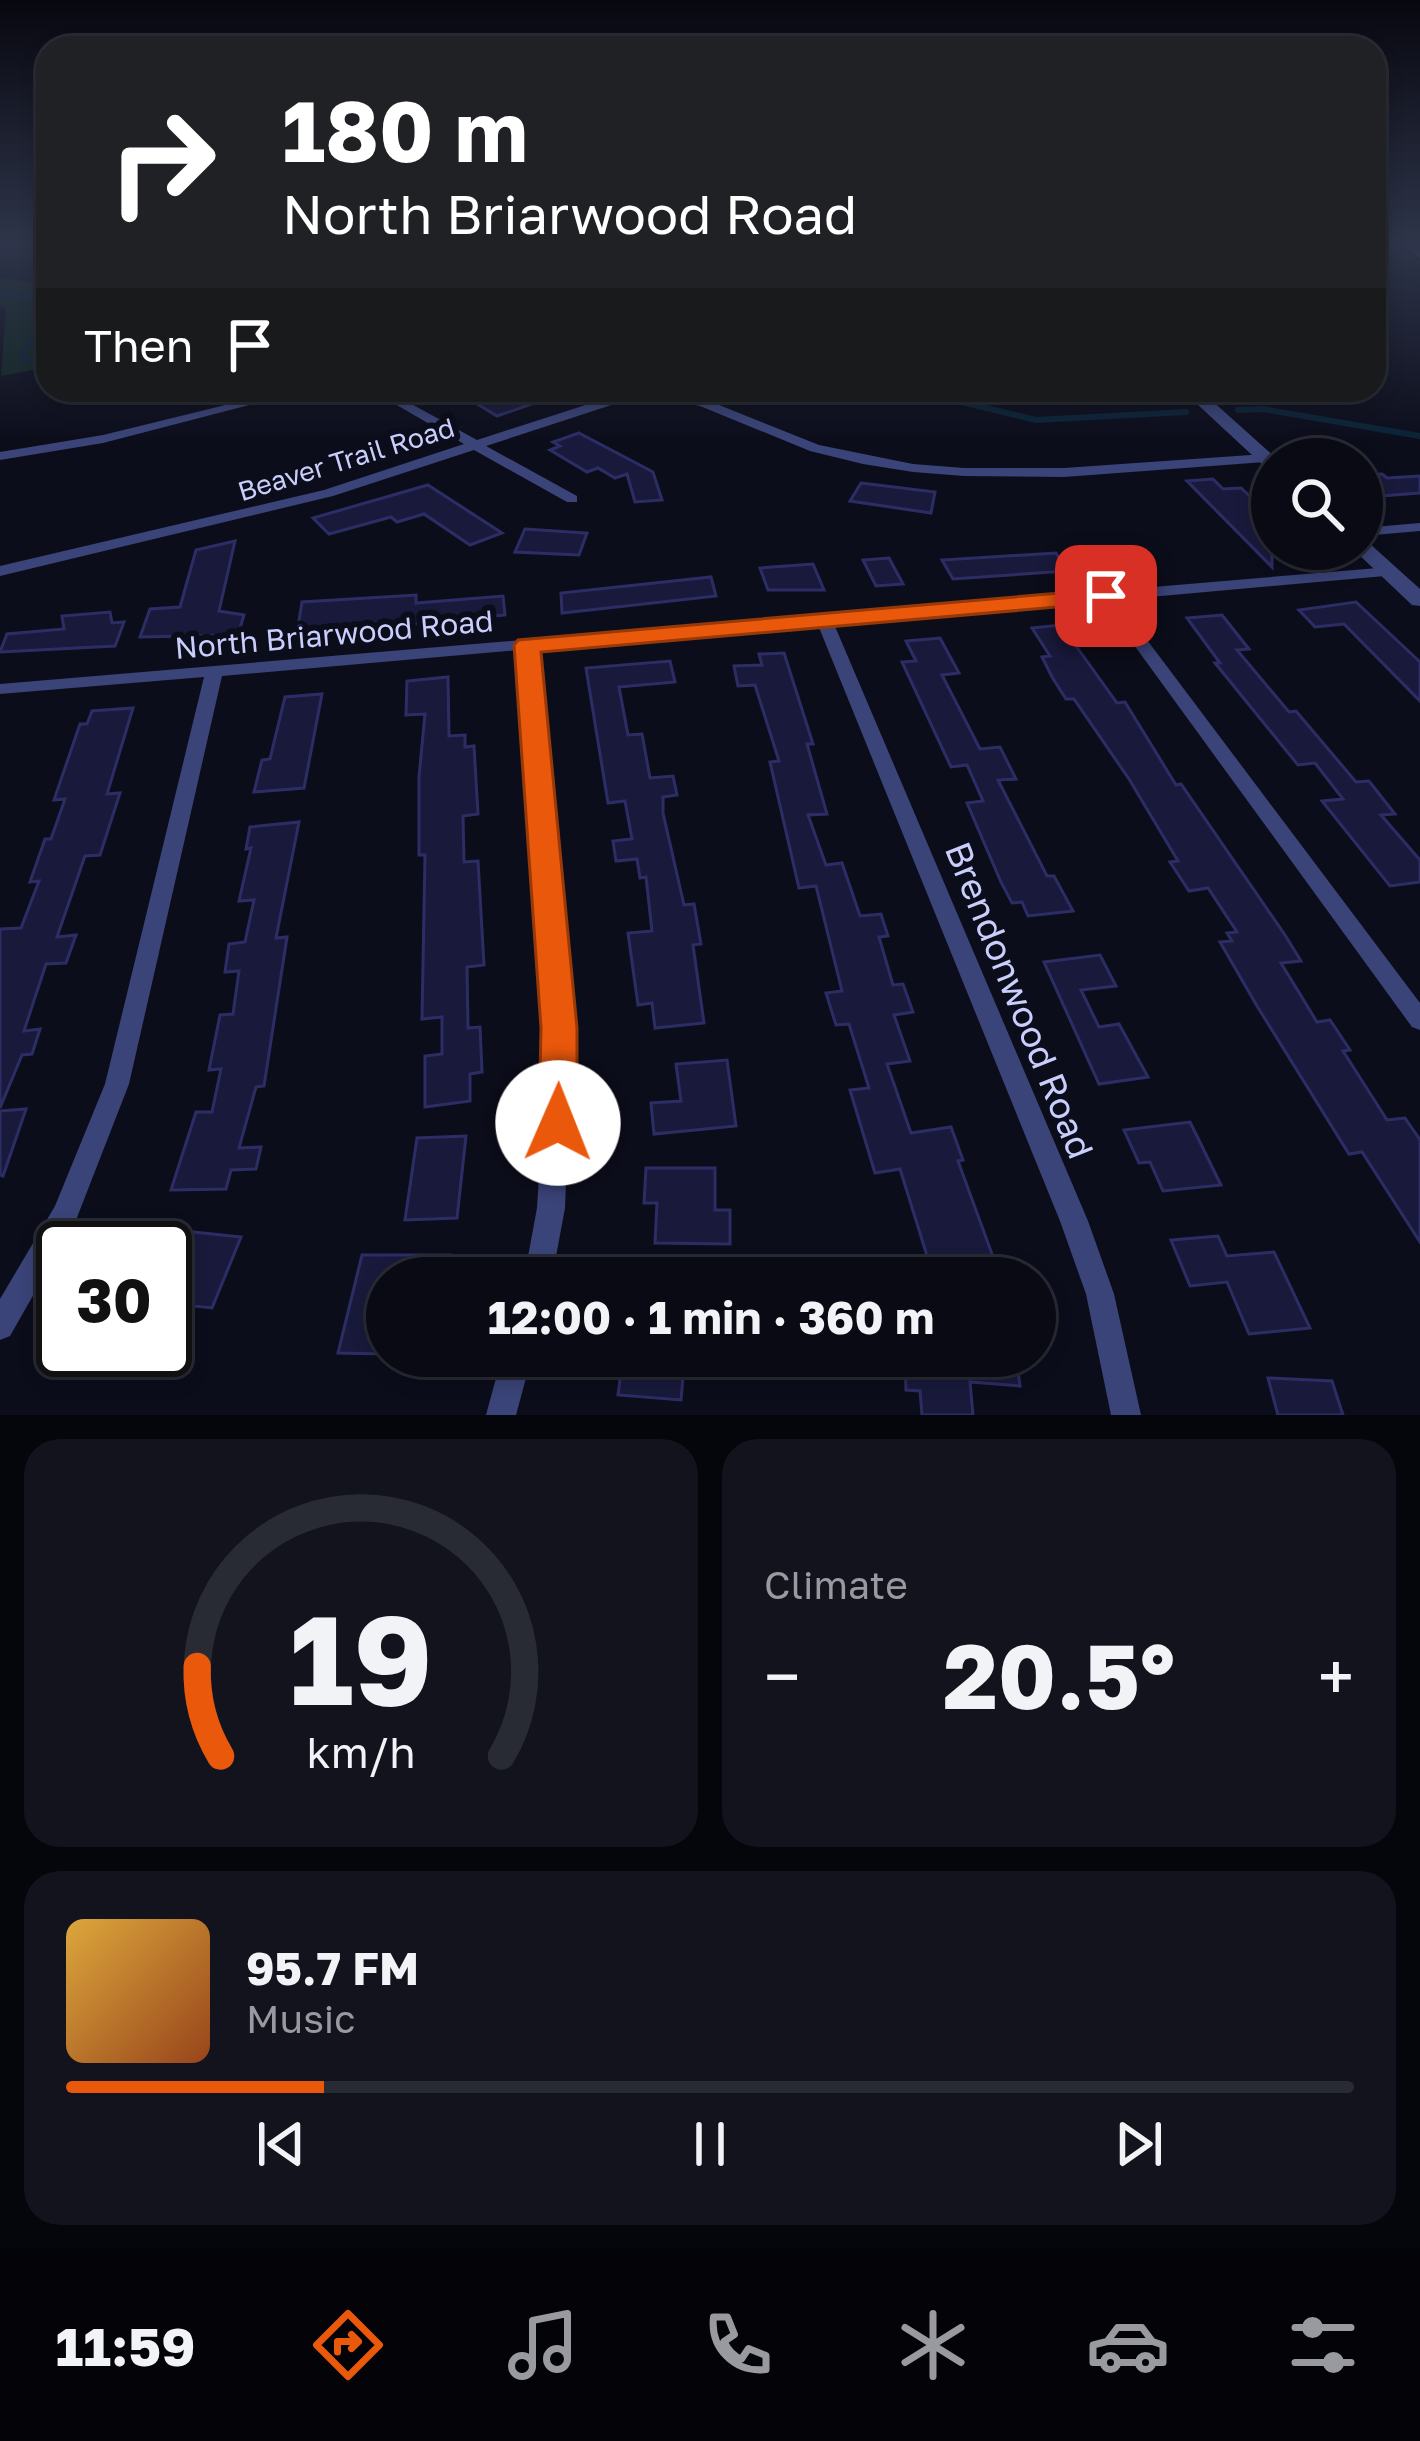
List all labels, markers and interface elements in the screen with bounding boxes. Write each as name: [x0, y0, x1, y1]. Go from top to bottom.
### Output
text: 180 m: [282, 80, 528, 180]
icon: right: [84, 84, 240, 240]
text: North Briarwood Road: [282, 181, 857, 246]
icon: arrive: [217, 312, 283, 378]
text: Then: [84, 318, 193, 372]
street label: Beaver Trail Road: [234, 411, 458, 507]
map controls: [1251, 438, 1383, 570]
button: search: [1251, 438, 1383, 570]
pin: [1055, 545, 1157, 647]
icon: arrive: [1073, 563, 1139, 629]
street label: North Briarwood Road: [173, 602, 495, 666]
street label: Brendonwood Road: [937, 835, 1103, 1165]
position arrow: [495, 1060, 621, 1186]
speed limit sign: 30: [36, 1221, 192, 1377]
text: 12:00 · 1 min · 360 m: [488, 1290, 934, 1344]
text: Climate: [764, 1561, 908, 1608]
text: 19: [289, 1583, 433, 1732]
text: 20.5°: [943, 1621, 1175, 1729]
text: −: [764, 1636, 800, 1716]
text: +: [1318, 1636, 1354, 1716]
text: km/h: [306, 1726, 416, 1777]
text: 95.7 FM: [246, 1941, 419, 1995]
text: Music: [246, 1995, 356, 2042]
icon: previous: [248, 2111, 314, 2177]
icon: pause: [677, 2111, 743, 2177]
icon: next: [1106, 2111, 1172, 2177]
icon: directions: [306, 2303, 390, 2387]
icon: music: [501, 2303, 585, 2387]
icon: phone: [696, 2303, 780, 2387]
icon: climate: [891, 2303, 975, 2387]
icon: car: [1086, 2303, 1170, 2387]
icon: filters: [1281, 2303, 1365, 2387]
text: 11:59: [55, 2313, 196, 2378]

